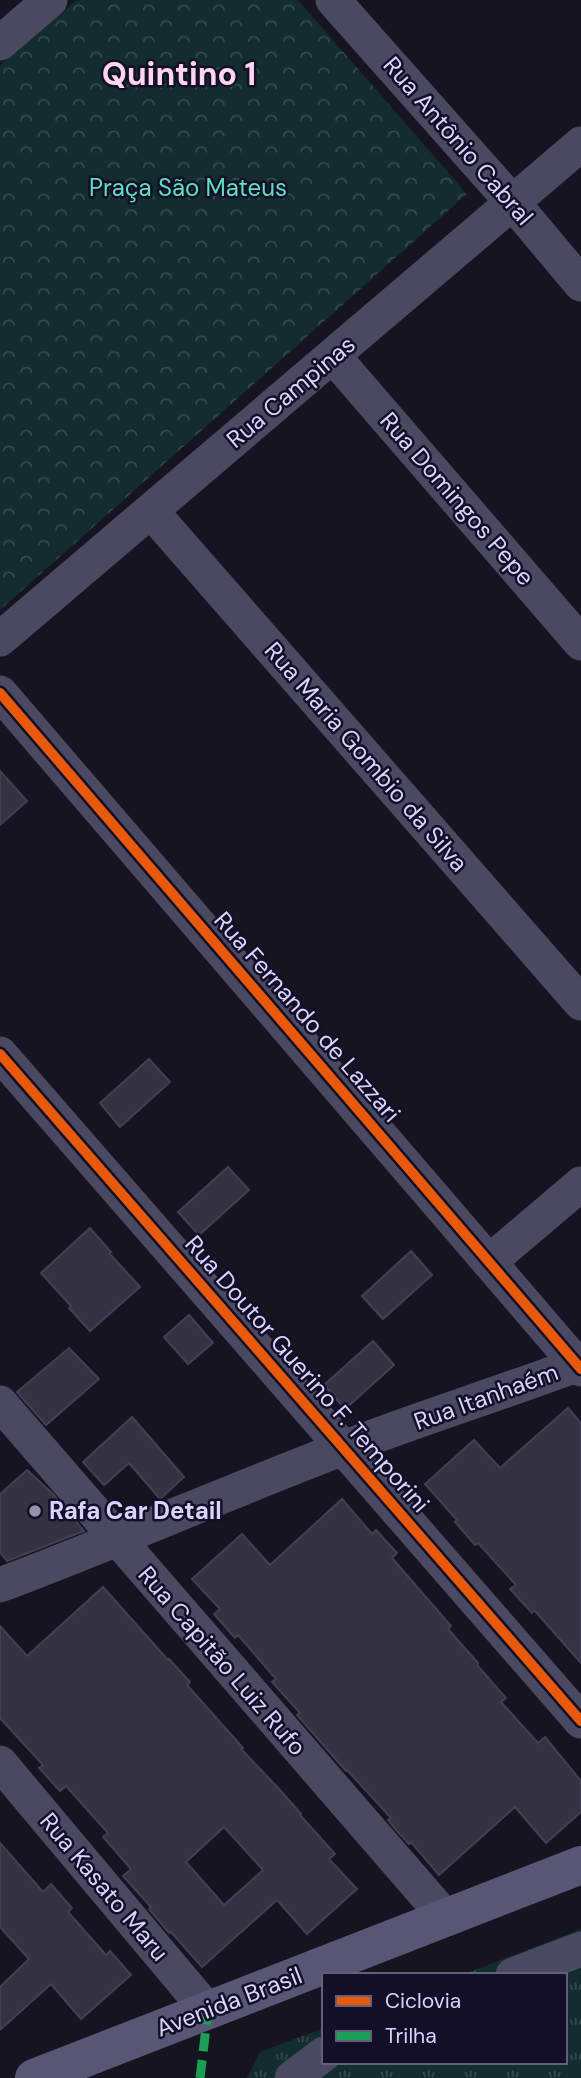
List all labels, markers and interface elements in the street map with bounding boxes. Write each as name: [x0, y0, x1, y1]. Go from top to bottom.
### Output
street label: Rua Antônio Cabral: [377, 50, 540, 231]
district label: Quintino 1: [102, 53, 256, 95]
park label: Praça São Mateus: [89, 172, 287, 203]
street label: Rua Campinas: [220, 329, 361, 455]
street label: Rua Domingos Pepe: [373, 405, 541, 592]
street label: Rua Maria Gombio da Silva: [258, 635, 475, 878]
street label: Rua Fernando de Lazzari: [207, 905, 407, 1128]
street label: Rua Doutor Guerino F. Temporini: [178, 1229, 436, 1519]
street label: Rua Itanhaém: [409, 1356, 562, 1437]
place label: Rafa Car Detail: [49, 1495, 222, 1526]
marker: Rafa Car Detail: [27, 1503, 43, 1519]
street label: Rua Capitão Luiz Rufo: [132, 1560, 313, 1762]
street label: Rua Kasato Maru: [33, 1806, 175, 1967]
street label: Avenida Brasil: [151, 1959, 306, 2044]
legend: [322, 1973, 567, 2064]
text: Ciclovia: [385, 1987, 461, 2015]
text: Trilha: [385, 2022, 437, 2050]

